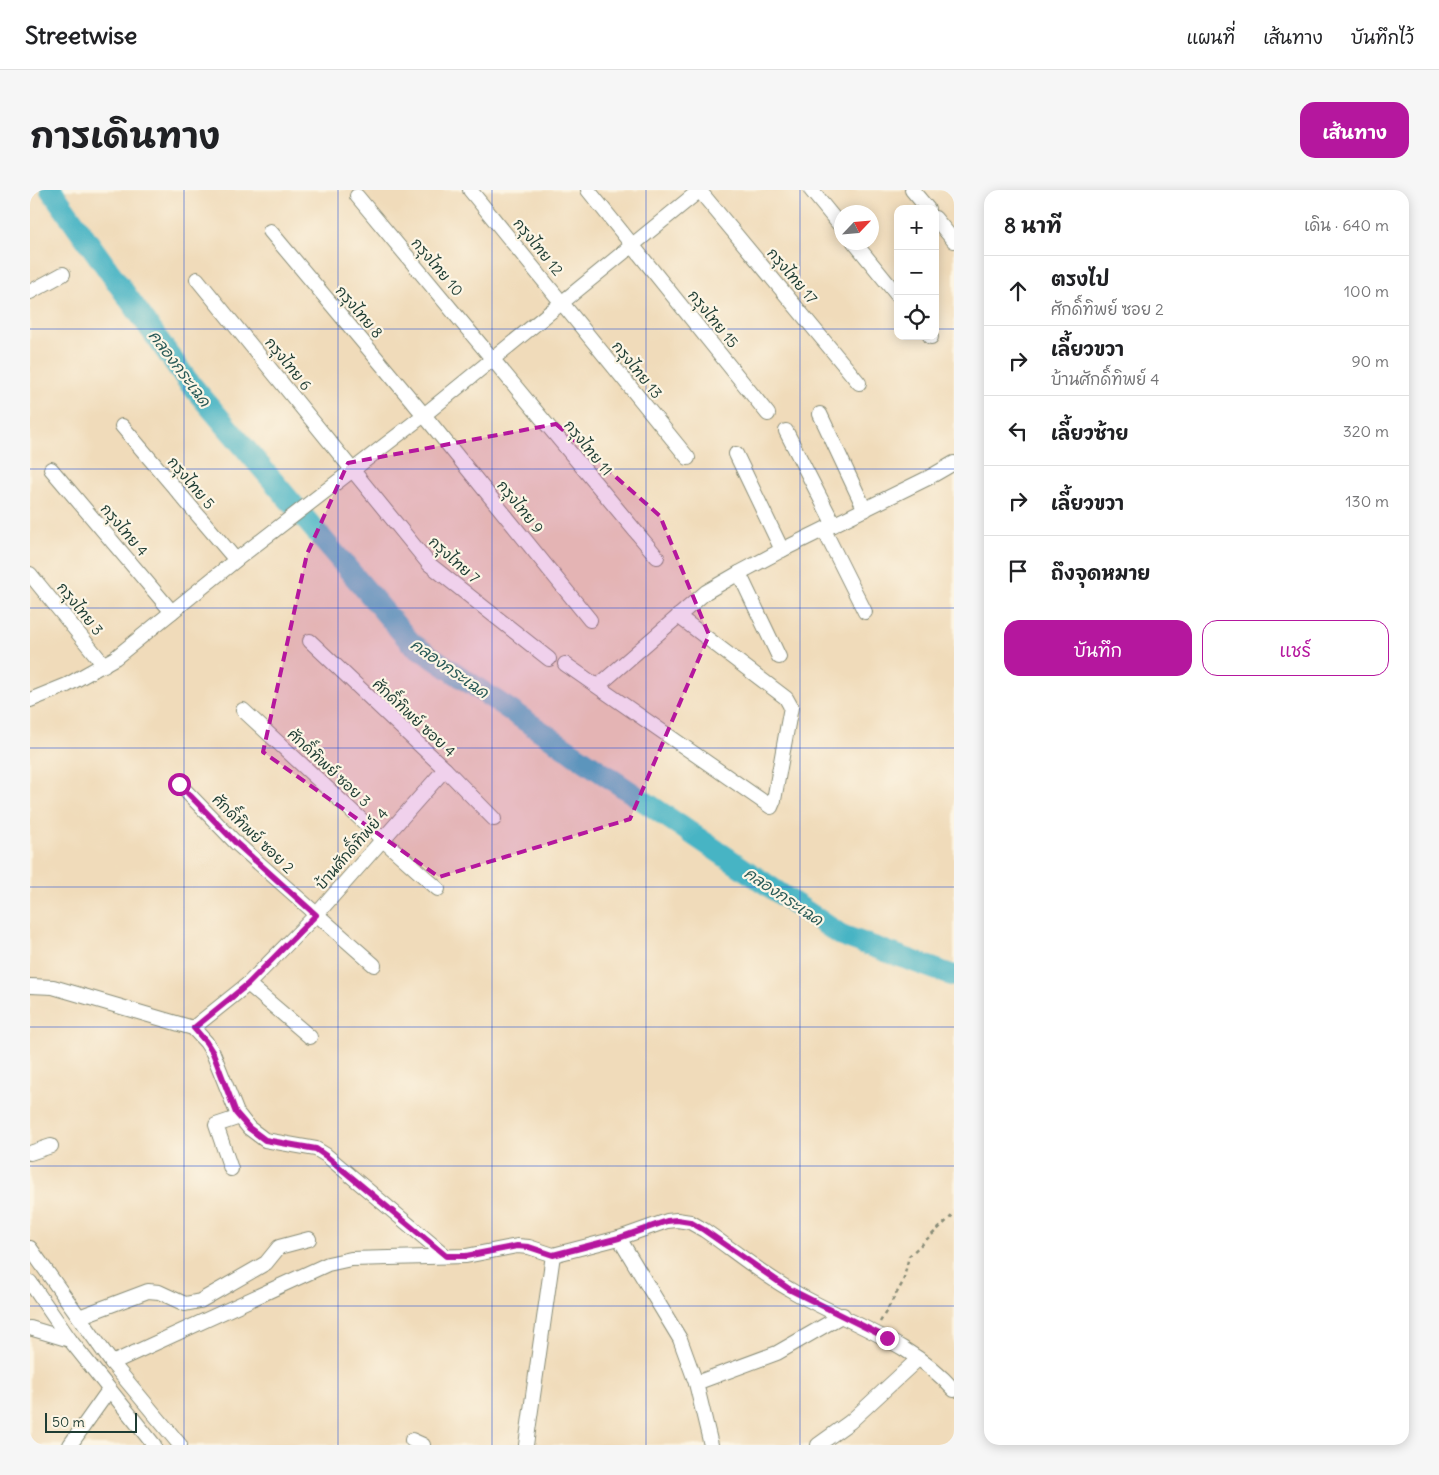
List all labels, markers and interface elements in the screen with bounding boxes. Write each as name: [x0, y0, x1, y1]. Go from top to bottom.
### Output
text: Streetwise: [25, 20, 137, 50]
text: แผนที่: [1187, 26, 1235, 49]
text: เส้นทาง: [1263, 26, 1323, 49]
text: บันทึกไว้: [1351, 26, 1414, 49]
button: เส้นทาง: [1300, 102, 1409, 158]
text: การเดินทาง: [30, 113, 220, 157]
north arrow: [834, 205, 879, 250]
map controls: [894, 205, 939, 340]
button: +: [894, 205, 939, 250]
text: 8 นาที: [1004, 212, 1062, 239]
street label: กรุงไทย 12: [508, 214, 567, 281]
text: เดิน · 640 m: [1304, 215, 1389, 235]
street label: กรุงไทย 10: [406, 234, 467, 301]
street label: กรุงไทย 17: [762, 244, 821, 309]
button: −: [894, 250, 939, 295]
text: ตรงไป: [1051, 267, 1109, 291]
icon: ahead: [1004, 277, 1032, 305]
street label: กรุงไทย 8: [330, 281, 387, 343]
text: 100 m: [1344, 281, 1389, 301]
street label: กรุงไทย 15: [683, 286, 743, 353]
button: locate: [894, 295, 939, 340]
text: ศักดิ์ทิพย์ ซอย 2: [1051, 299, 1164, 319]
water label: คลองกระเฉด: [145, 326, 216, 411]
street label: กรุงไทย 6: [260, 333, 316, 396]
street label: กรุงไทย 13: [607, 337, 667, 404]
text: เลี้ยวขวา: [1051, 337, 1124, 361]
icon: right: [1004, 347, 1032, 375]
text: 90 m: [1351, 351, 1389, 371]
text: บ้านศักดิ์ทิพย์ 4: [1051, 369, 1159, 389]
street label: กรุงไทย 11: [559, 416, 617, 481]
icon: left: [1004, 417, 1032, 445]
text: เลี้ยวซ้าย: [1051, 421, 1128, 445]
text: 320 m: [1343, 421, 1389, 441]
street label: กรุงไทย 5: [162, 452, 219, 514]
street label: กรุงไทย 9: [492, 476, 548, 538]
icon: right: [1004, 487, 1032, 515]
text: เลี้ยวขวา: [1051, 491, 1124, 515]
text: 130 m: [1345, 491, 1389, 511]
street label: กรุงไทย 4: [95, 499, 152, 562]
street label: กรุงไทย 7: [424, 532, 484, 589]
icon: arrive: [1004, 557, 1032, 585]
text: ถึงจุดหมาย: [1051, 561, 1150, 585]
street label: กรุงไทย 3: [52, 578, 108, 640]
button: บันทึก: [1004, 620, 1192, 676]
button: แชร์: [1202, 620, 1389, 676]
water label: คลองกระเฉด: [407, 634, 494, 703]
street label: ศักดิ์ทิพย์ ซอย 4: [369, 671, 463, 761]
street label: ศักดิ์ทิพย์ ซอย 3: [284, 721, 378, 811]
route start: [168, 773, 191, 796]
street label: ศักดิ์ทิพย์ ซอย 2: [209, 787, 301, 877]
street label: บ้านศักดิ์ทิพย์ 4: [308, 801, 392, 893]
water label: คลองกระเฉด: [741, 862, 828, 930]
route end: [876, 1327, 899, 1350]
scale bar: [45, 1410, 138, 1433]
text: 50 m: [52, 1413, 85, 1431]

